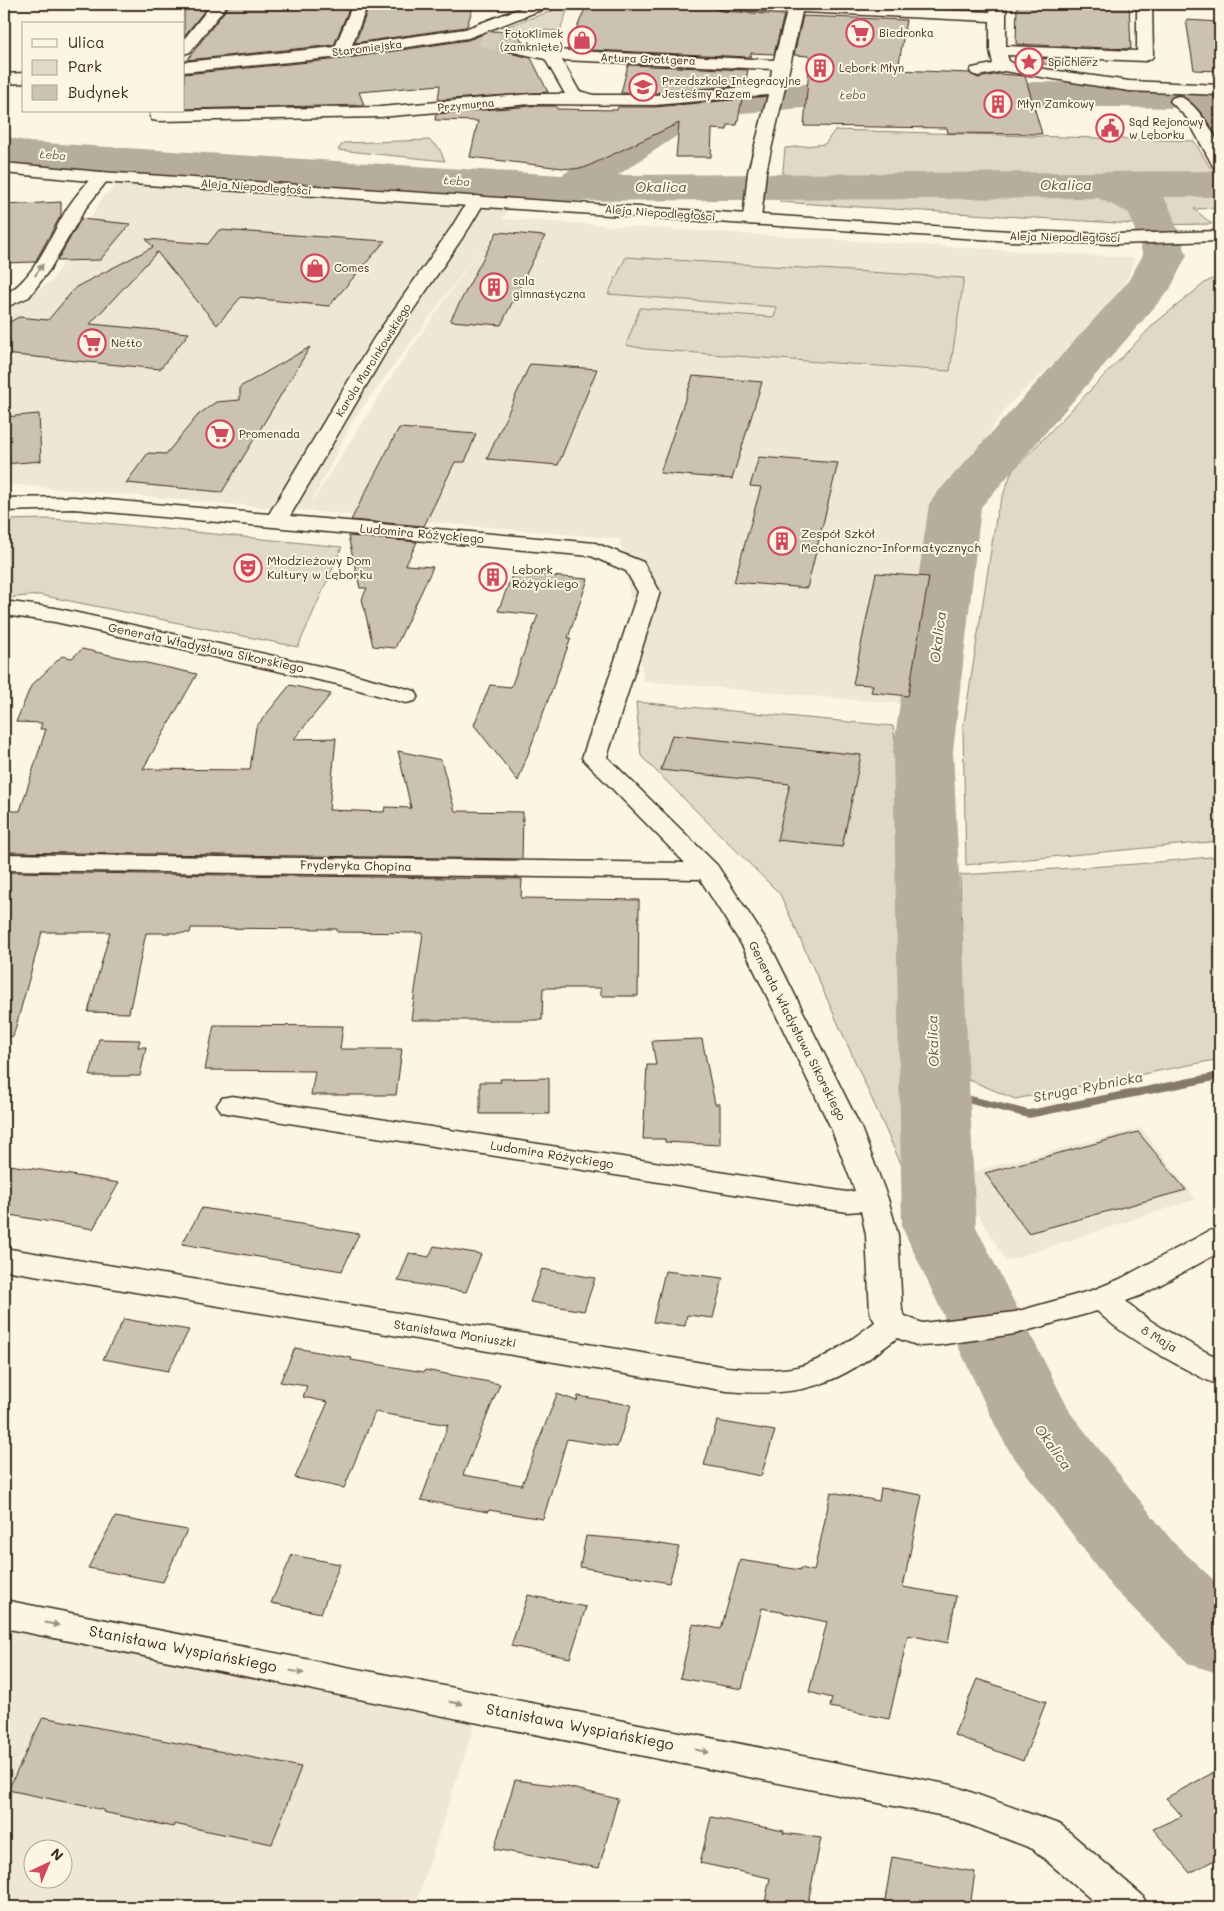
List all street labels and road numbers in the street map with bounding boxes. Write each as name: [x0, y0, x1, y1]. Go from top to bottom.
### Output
street label: Staromiejska: [331, 36, 403, 59]
street label: Artura Grottgera: [600, 49, 696, 68]
street label: Przymurna: [437, 95, 495, 114]
street label: Aleja Niepodległości: [200, 175, 312, 198]
street label: Aleja Niepodległości: [604, 201, 716, 224]
street label: Aleja Niepodległości: [1009, 228, 1121, 245]
street label: Karola Marcinkowskiego: [332, 300, 414, 419]
street label: Ludomira Różyckiego: [359, 520, 485, 546]
street label: Generała Władysława Sikorskiego: [107, 618, 305, 676]
street label: Fryderyka Chopina: [300, 856, 412, 874]
street label: Generała Władysława Sikorskiego: [745, 938, 850, 1123]
street label: Ludomira Różyckiego: [489, 1136, 615, 1172]
street label: Stanisława Moniuszki: [393, 1315, 517, 1351]
street label: 8 Maja: [1138, 1321, 1181, 1355]
street label: Stanisława Wyspiańskiego: [88, 1620, 279, 1676]
street label: Stanisława Wyspiańskiego: [485, 1698, 676, 1754]

